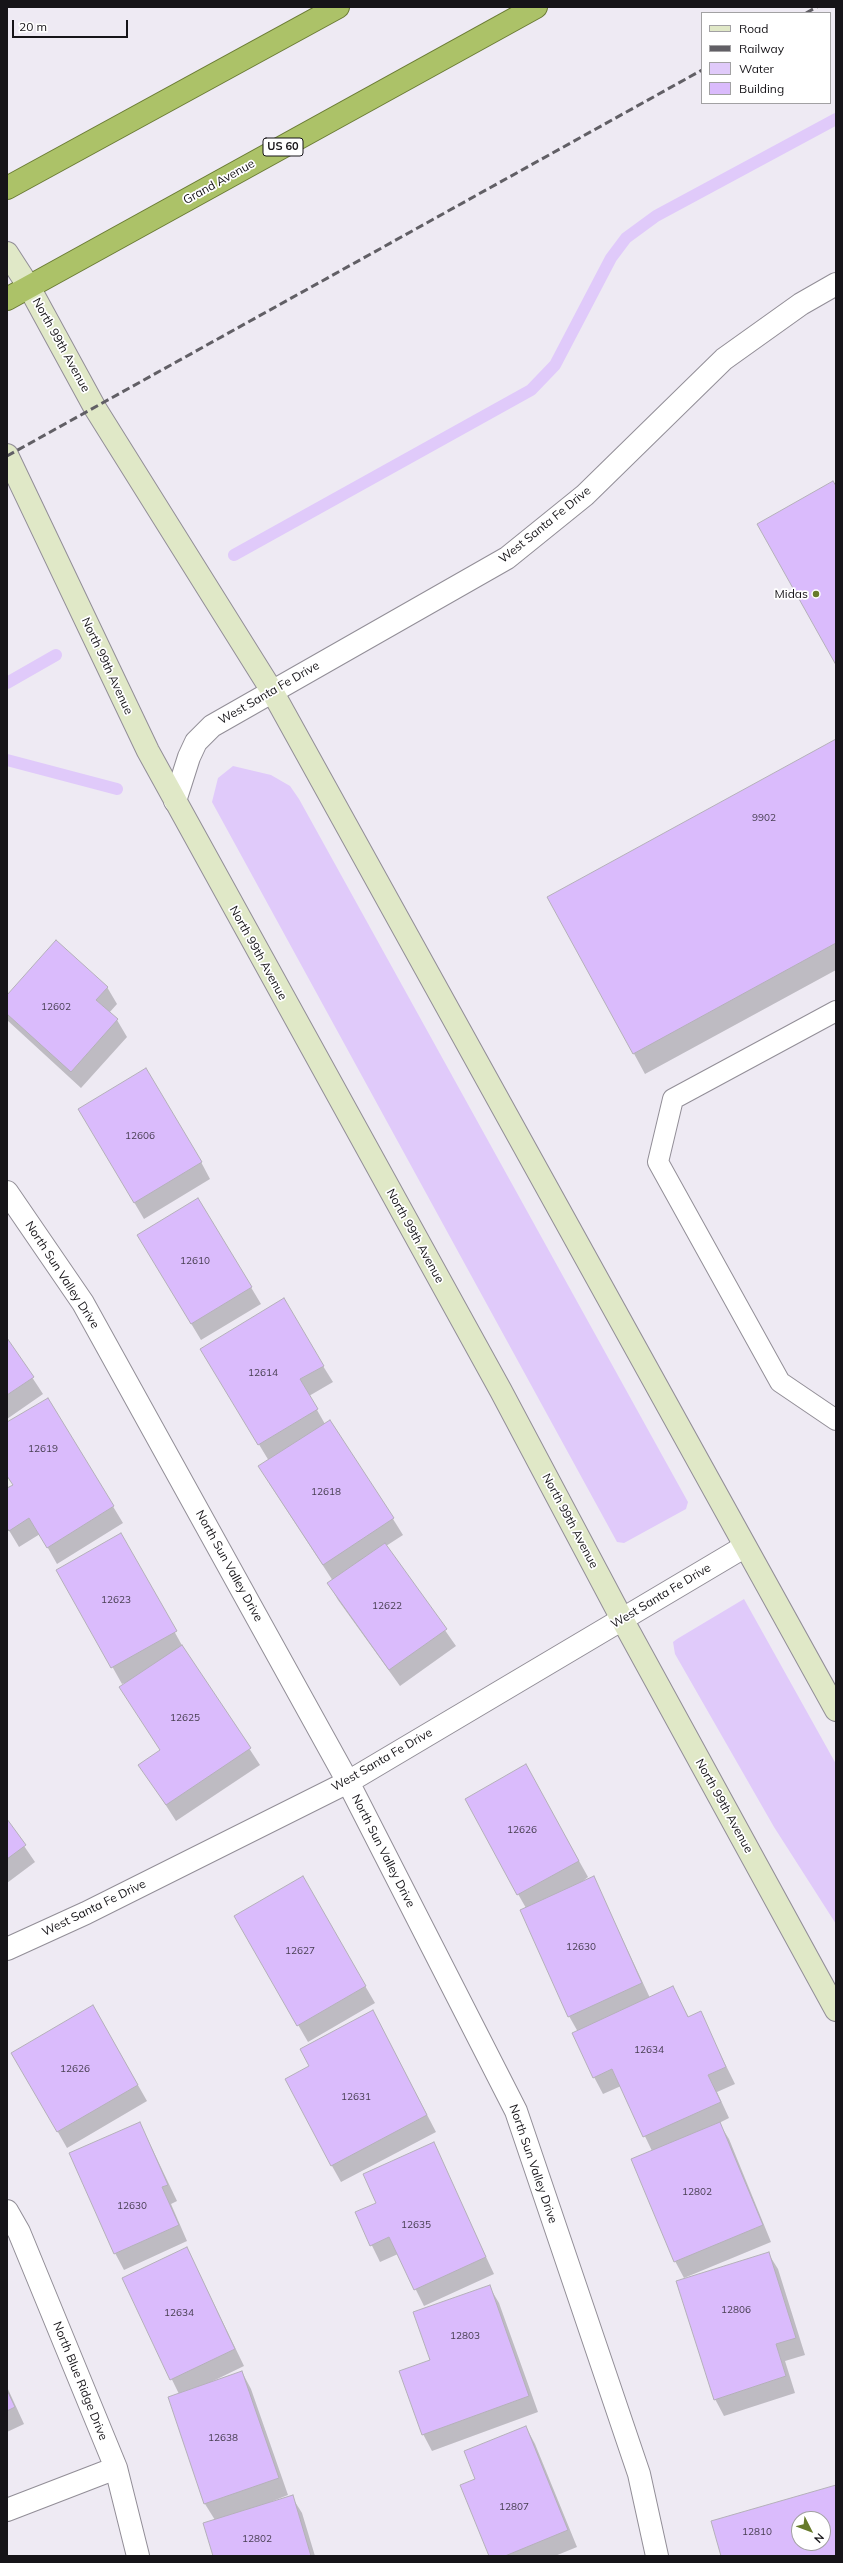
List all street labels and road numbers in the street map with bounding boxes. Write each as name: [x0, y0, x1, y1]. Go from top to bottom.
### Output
road number: US 60: [263, 138, 303, 156]
street label: Grand Avenue: [181, 156, 257, 208]
street label: North 99th Avenue: [29, 295, 93, 395]
street label: West Santa Fe Drive: [496, 484, 594, 566]
street label: North 99th Avenue: [78, 615, 136, 717]
street label: West Santa Fe Drive: [216, 658, 322, 728]
street label: North 99th Avenue: [226, 903, 290, 1003]
street label: North 99th Avenue: [383, 1186, 447, 1286]
street label: North Sun Valley Drive: [22, 1219, 102, 1331]
street label: North 99th Avenue: [539, 1471, 601, 1571]
street label: North Sun Valley Drive: [192, 1508, 266, 1624]
street label: West Santa Fe Drive: [609, 1561, 713, 1631]
street label: West Santa Fe Drive: [329, 1725, 435, 1795]
street label: North 99th Avenue: [692, 1756, 756, 1856]
street label: North Sun Valley Drive: [348, 1792, 418, 1910]
street label: West Santa Fe Drive: [40, 1877, 148, 1939]
street label: North Sun Valley Drive: [506, 2103, 560, 2225]
street label: North Blue Ridge Drive: [50, 2320, 110, 2442]

